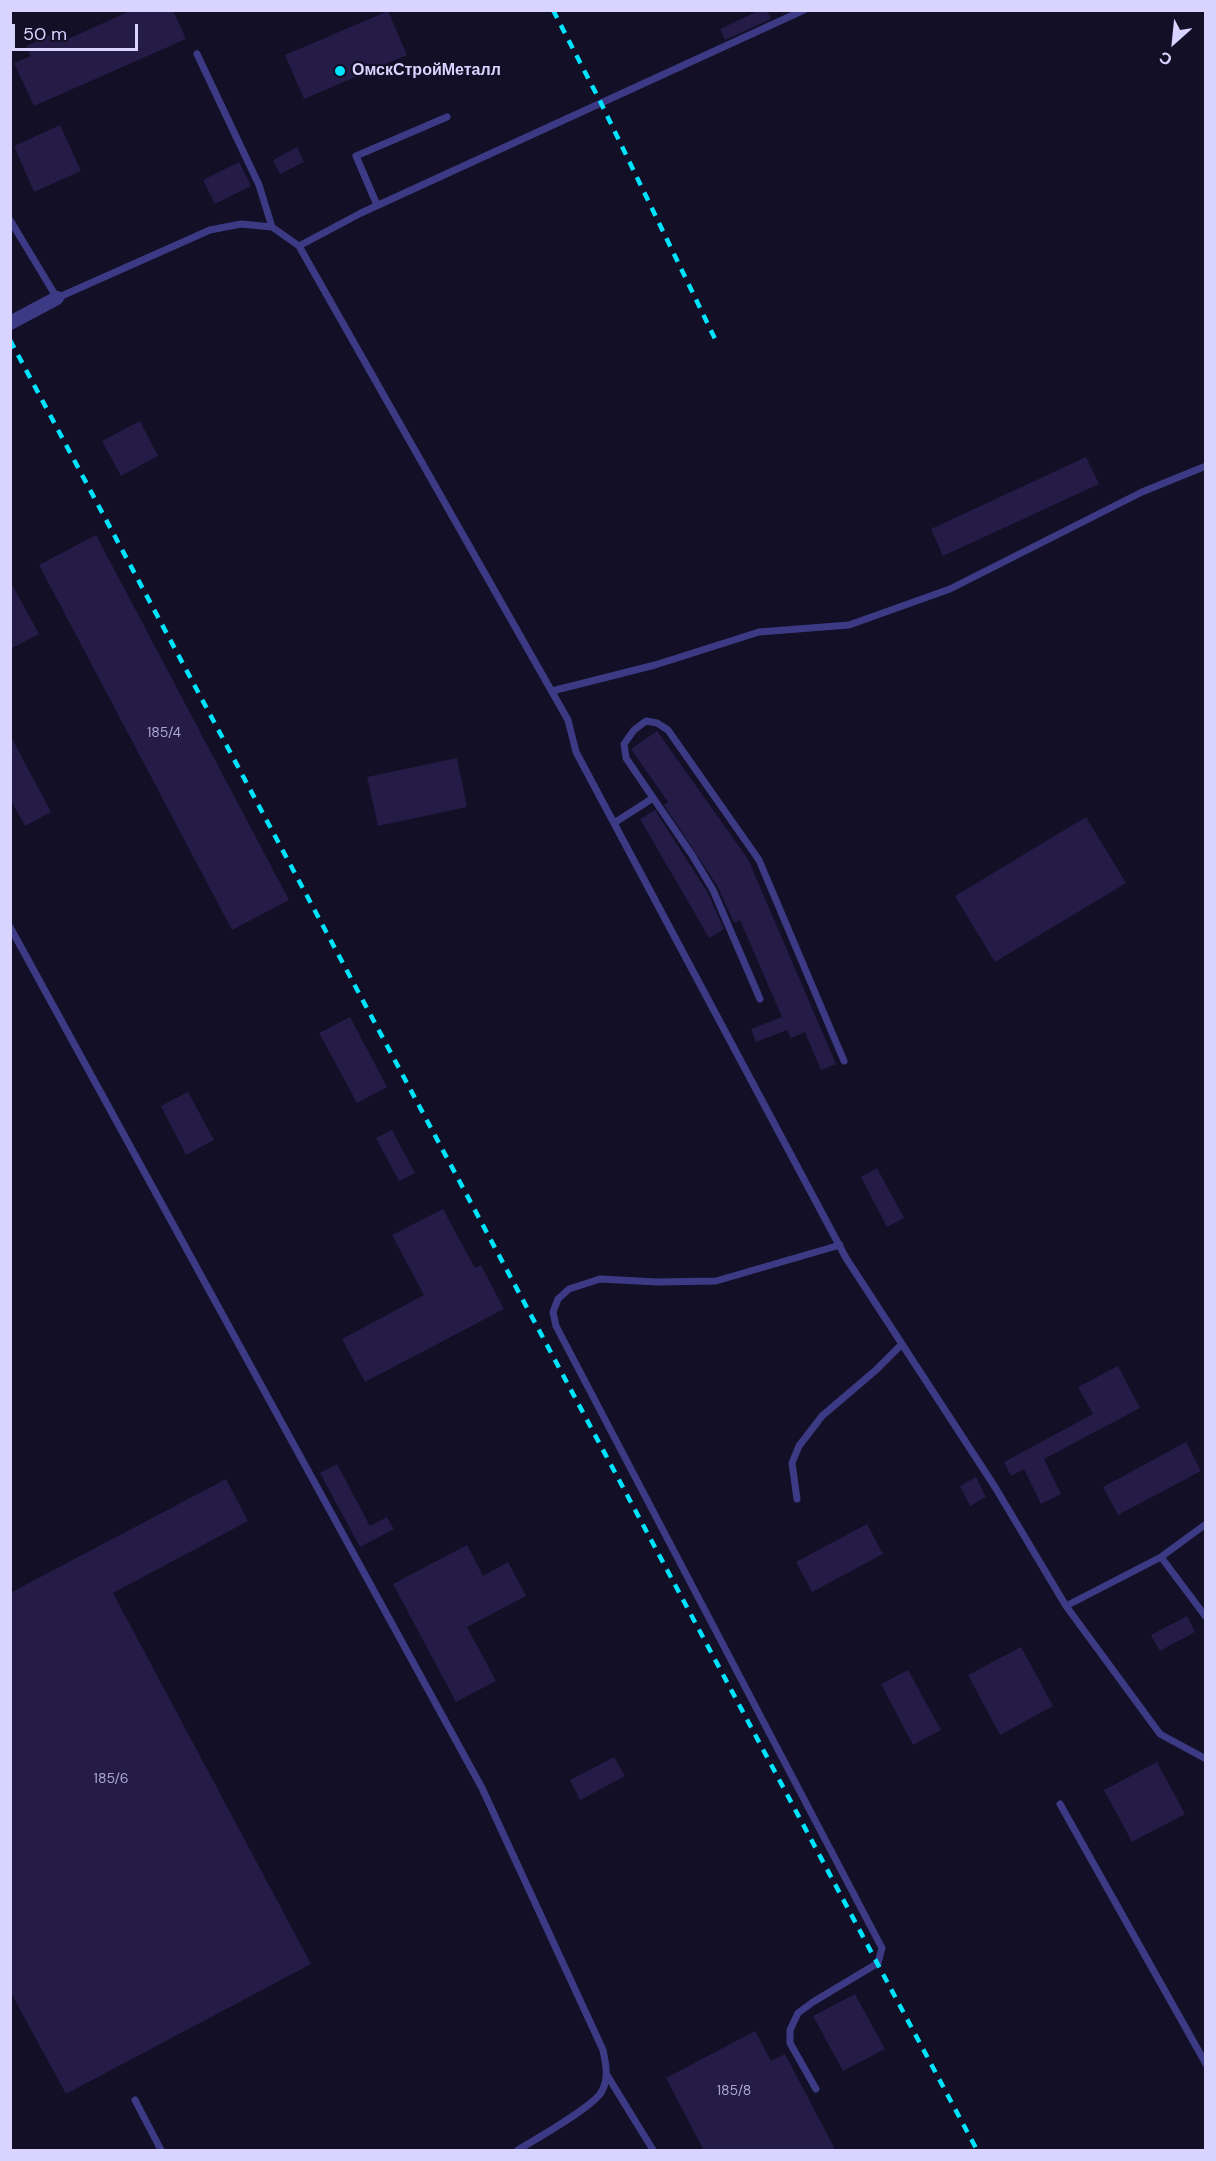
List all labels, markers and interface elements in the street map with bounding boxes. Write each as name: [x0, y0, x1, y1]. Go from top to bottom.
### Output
scale bar: [15, 12, 141, 50]
north arrow: [1144, 12, 1204, 72]
text: 50 m: [23, 22, 67, 46]
text: С: [1156, 47, 1176, 70]
place label: ОмскСтройМеталл: [352, 61, 501, 81]
marker: ОмскСтройМеталл: [333, 64, 347, 78]
house number: 185/4: [147, 725, 181, 741]
house number: 185/6: [94, 1771, 128, 1787]
house number: 185/8: [717, 2083, 751, 2099]

